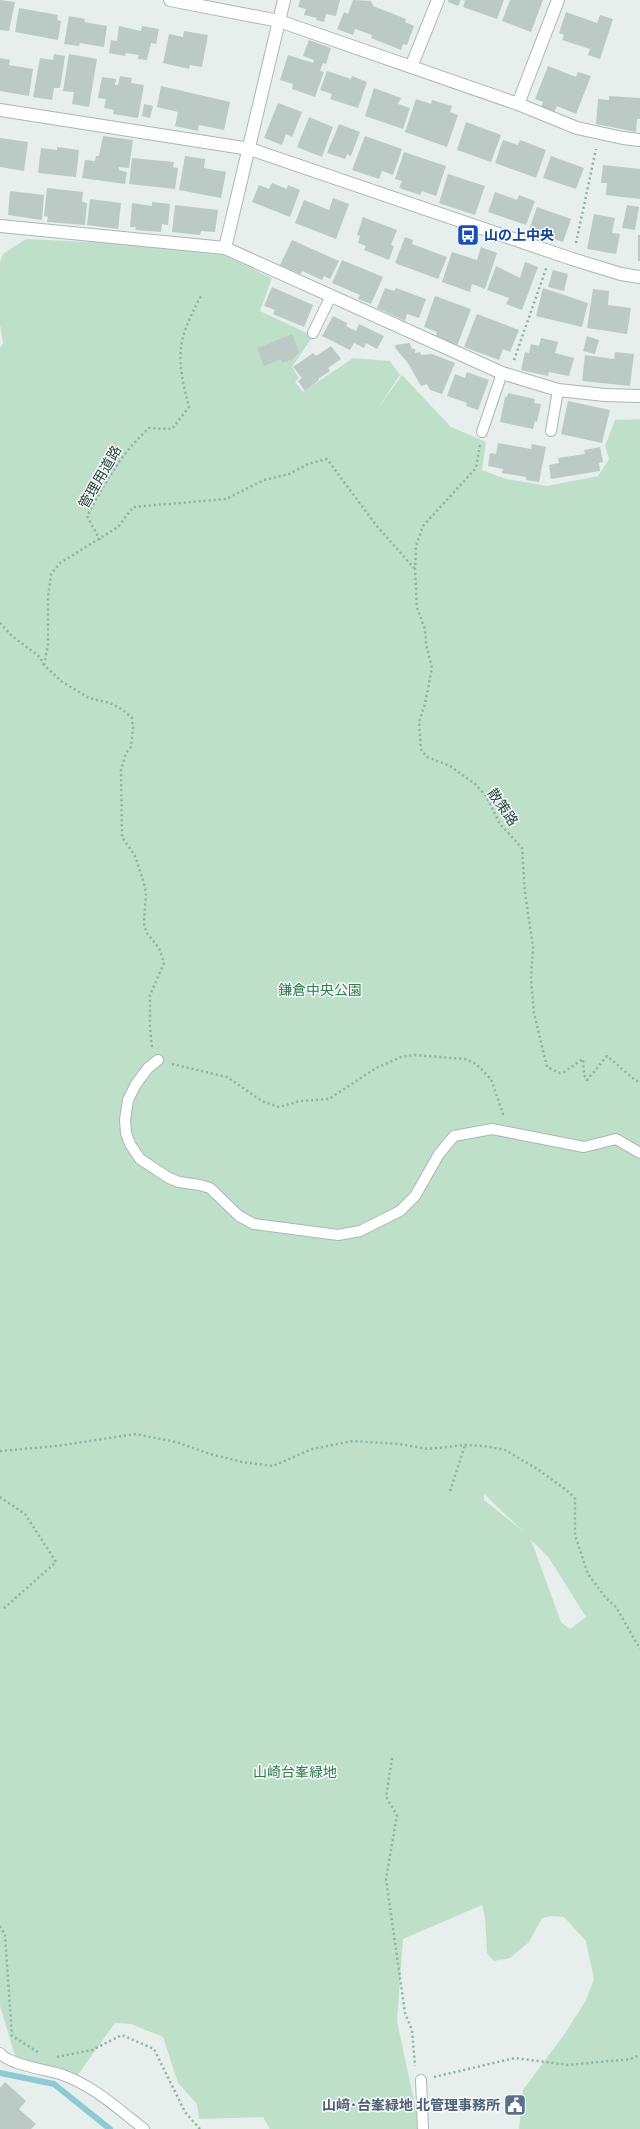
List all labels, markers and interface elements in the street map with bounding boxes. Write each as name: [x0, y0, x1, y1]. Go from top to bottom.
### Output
bus stop icon: 山の上中央: [455, 222, 481, 248]
place label: 山の上中央: [484, 225, 554, 245]
street label: 管理用道路: [74, 442, 126, 512]
street label: 散策路: [483, 784, 523, 830]
park label: 鎌倉中央公園: [278, 980, 362, 1000]
park label: 山崎台峯緑地: [253, 1762, 337, 1782]
public building icon: 山﨑･台峯緑地 北管理事務所: [502, 2092, 528, 2118]
place label: 山﨑･台峯緑地 北管理事務所: [322, 2095, 500, 2115]

